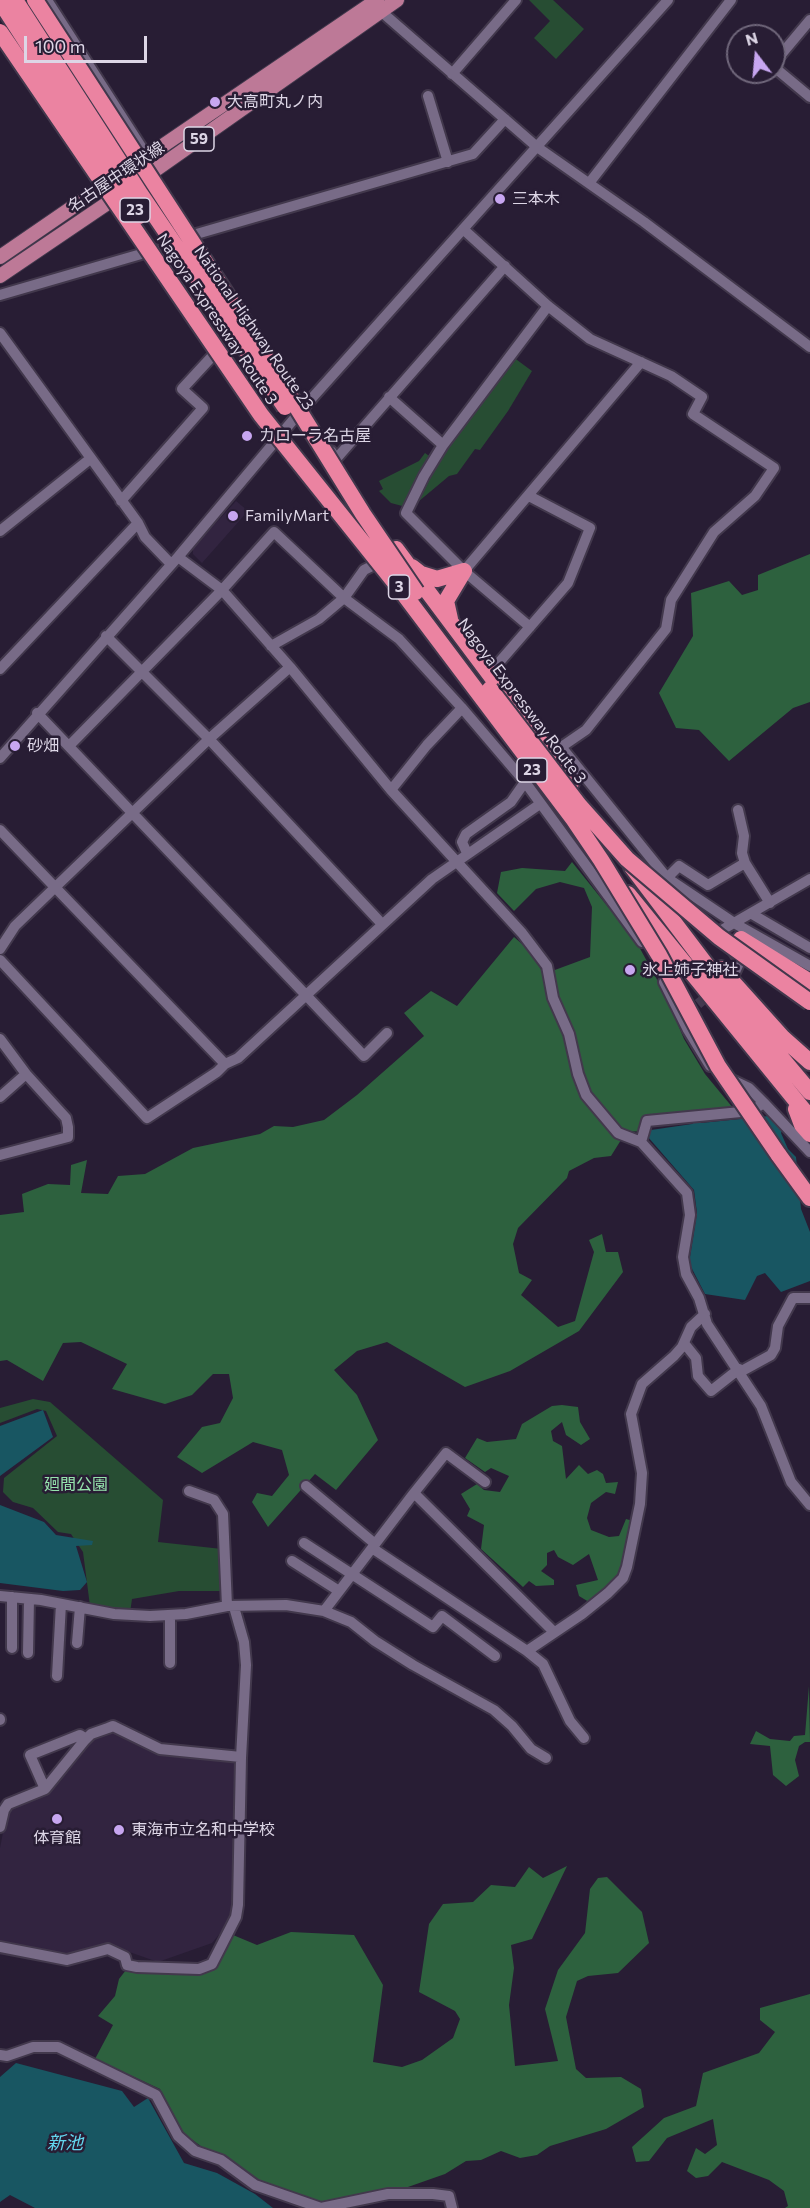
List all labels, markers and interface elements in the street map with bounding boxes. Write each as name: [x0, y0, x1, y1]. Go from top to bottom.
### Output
scale bar: [27, 24, 150, 62]
north arrow: [726, 24, 786, 84]
text: N: [743, 27, 760, 49]
text: 100 m: [35, 35, 85, 57]
place label: 大高町丸ノ内: [227, 92, 323, 112]
marker: 大高町丸ノ内: [208, 95, 222, 109]
road number: 59: [184, 127, 214, 151]
street label: 名古屋中環状線: [64, 138, 168, 216]
place label: 三本木: [512, 189, 560, 209]
marker: 三本木: [493, 192, 507, 206]
road number: 23: [120, 198, 150, 222]
street label: Nagoya Expressway Route 3: [153, 230, 281, 408]
street label: National Highway Route 23: [190, 242, 318, 414]
place label: カローラ名古屋: [259, 426, 371, 446]
marker: カローラ名古屋: [240, 429, 254, 443]
place label: FamilyMart: [245, 506, 329, 526]
marker: FamilyMart: [226, 509, 240, 523]
road number: 3: [388, 575, 410, 599]
street label: Nagoya Expressway Route 3: [454, 615, 590, 787]
place label: 砂畑: [27, 736, 59, 756]
marker: 砂畑: [8, 739, 22, 753]
road number: 23: [517, 758, 547, 782]
place label: 氷上姉子神社: [642, 960, 738, 980]
marker: 氷上姉子神社: [623, 963, 637, 977]
park label: 廻間公園: [44, 1475, 108, 1495]
marker: 体育館: [50, 1812, 64, 1826]
place label: 東海市立名和中学校: [131, 1820, 275, 1840]
marker: 東海市立名和中学校: [112, 1823, 126, 1837]
place label: 体育館: [33, 1828, 81, 1848]
water label: 新池: [47, 2132, 83, 2154]

